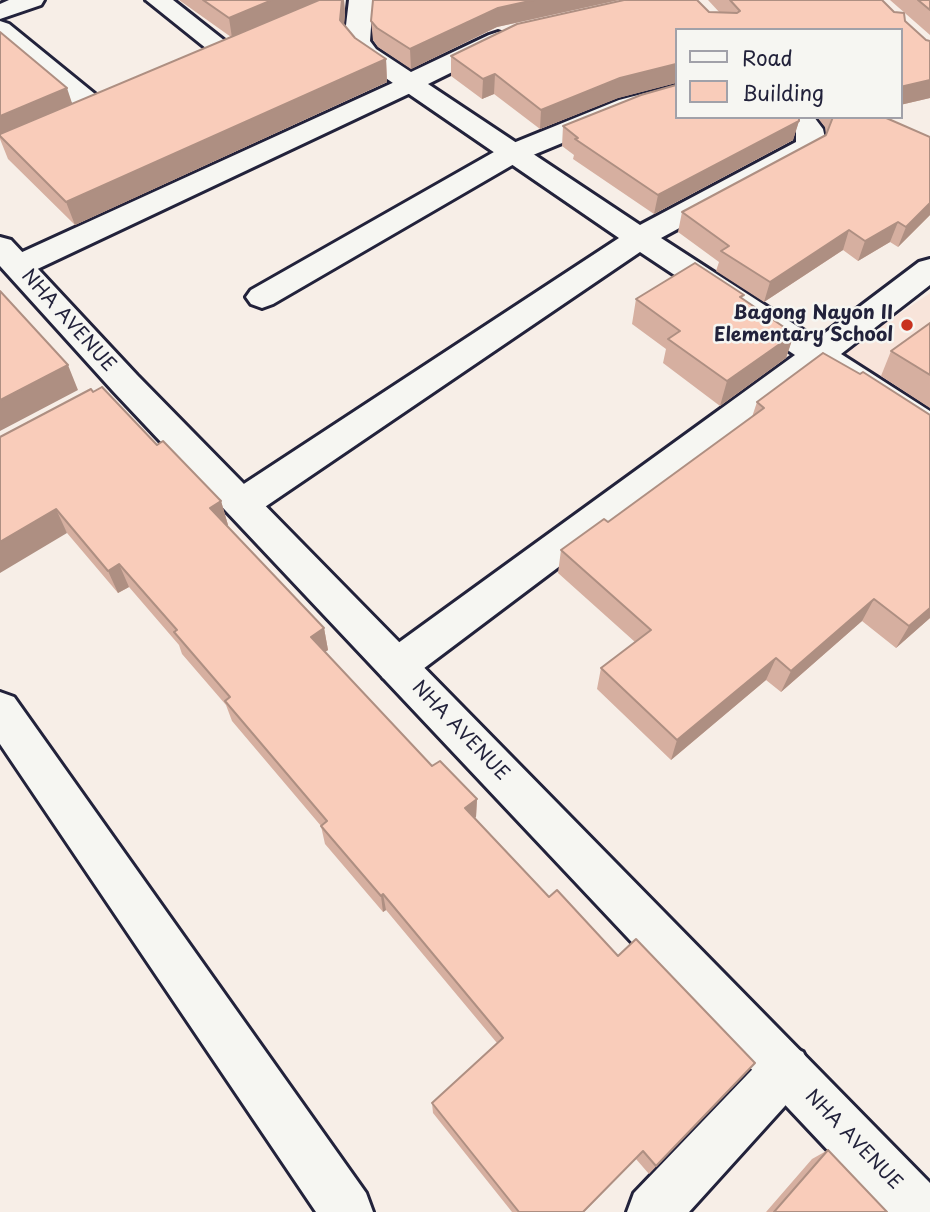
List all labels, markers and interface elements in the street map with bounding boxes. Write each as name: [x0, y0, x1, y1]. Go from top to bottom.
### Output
legend: [674, 28, 902, 119]
text: Road: [742, 41, 793, 73]
text: Building: [742, 76, 824, 108]
street label: NHA AVENUE: [16, 265, 120, 377]
place label: Bagong Nayon II Elementary School: [714, 303, 893, 347]
marker: Bagong Nayon II Elementary School: [899, 317, 915, 333]
street label: NHA AVENUE: [407, 676, 513, 786]
street label: NHA AVENUE: [800, 1085, 906, 1195]

